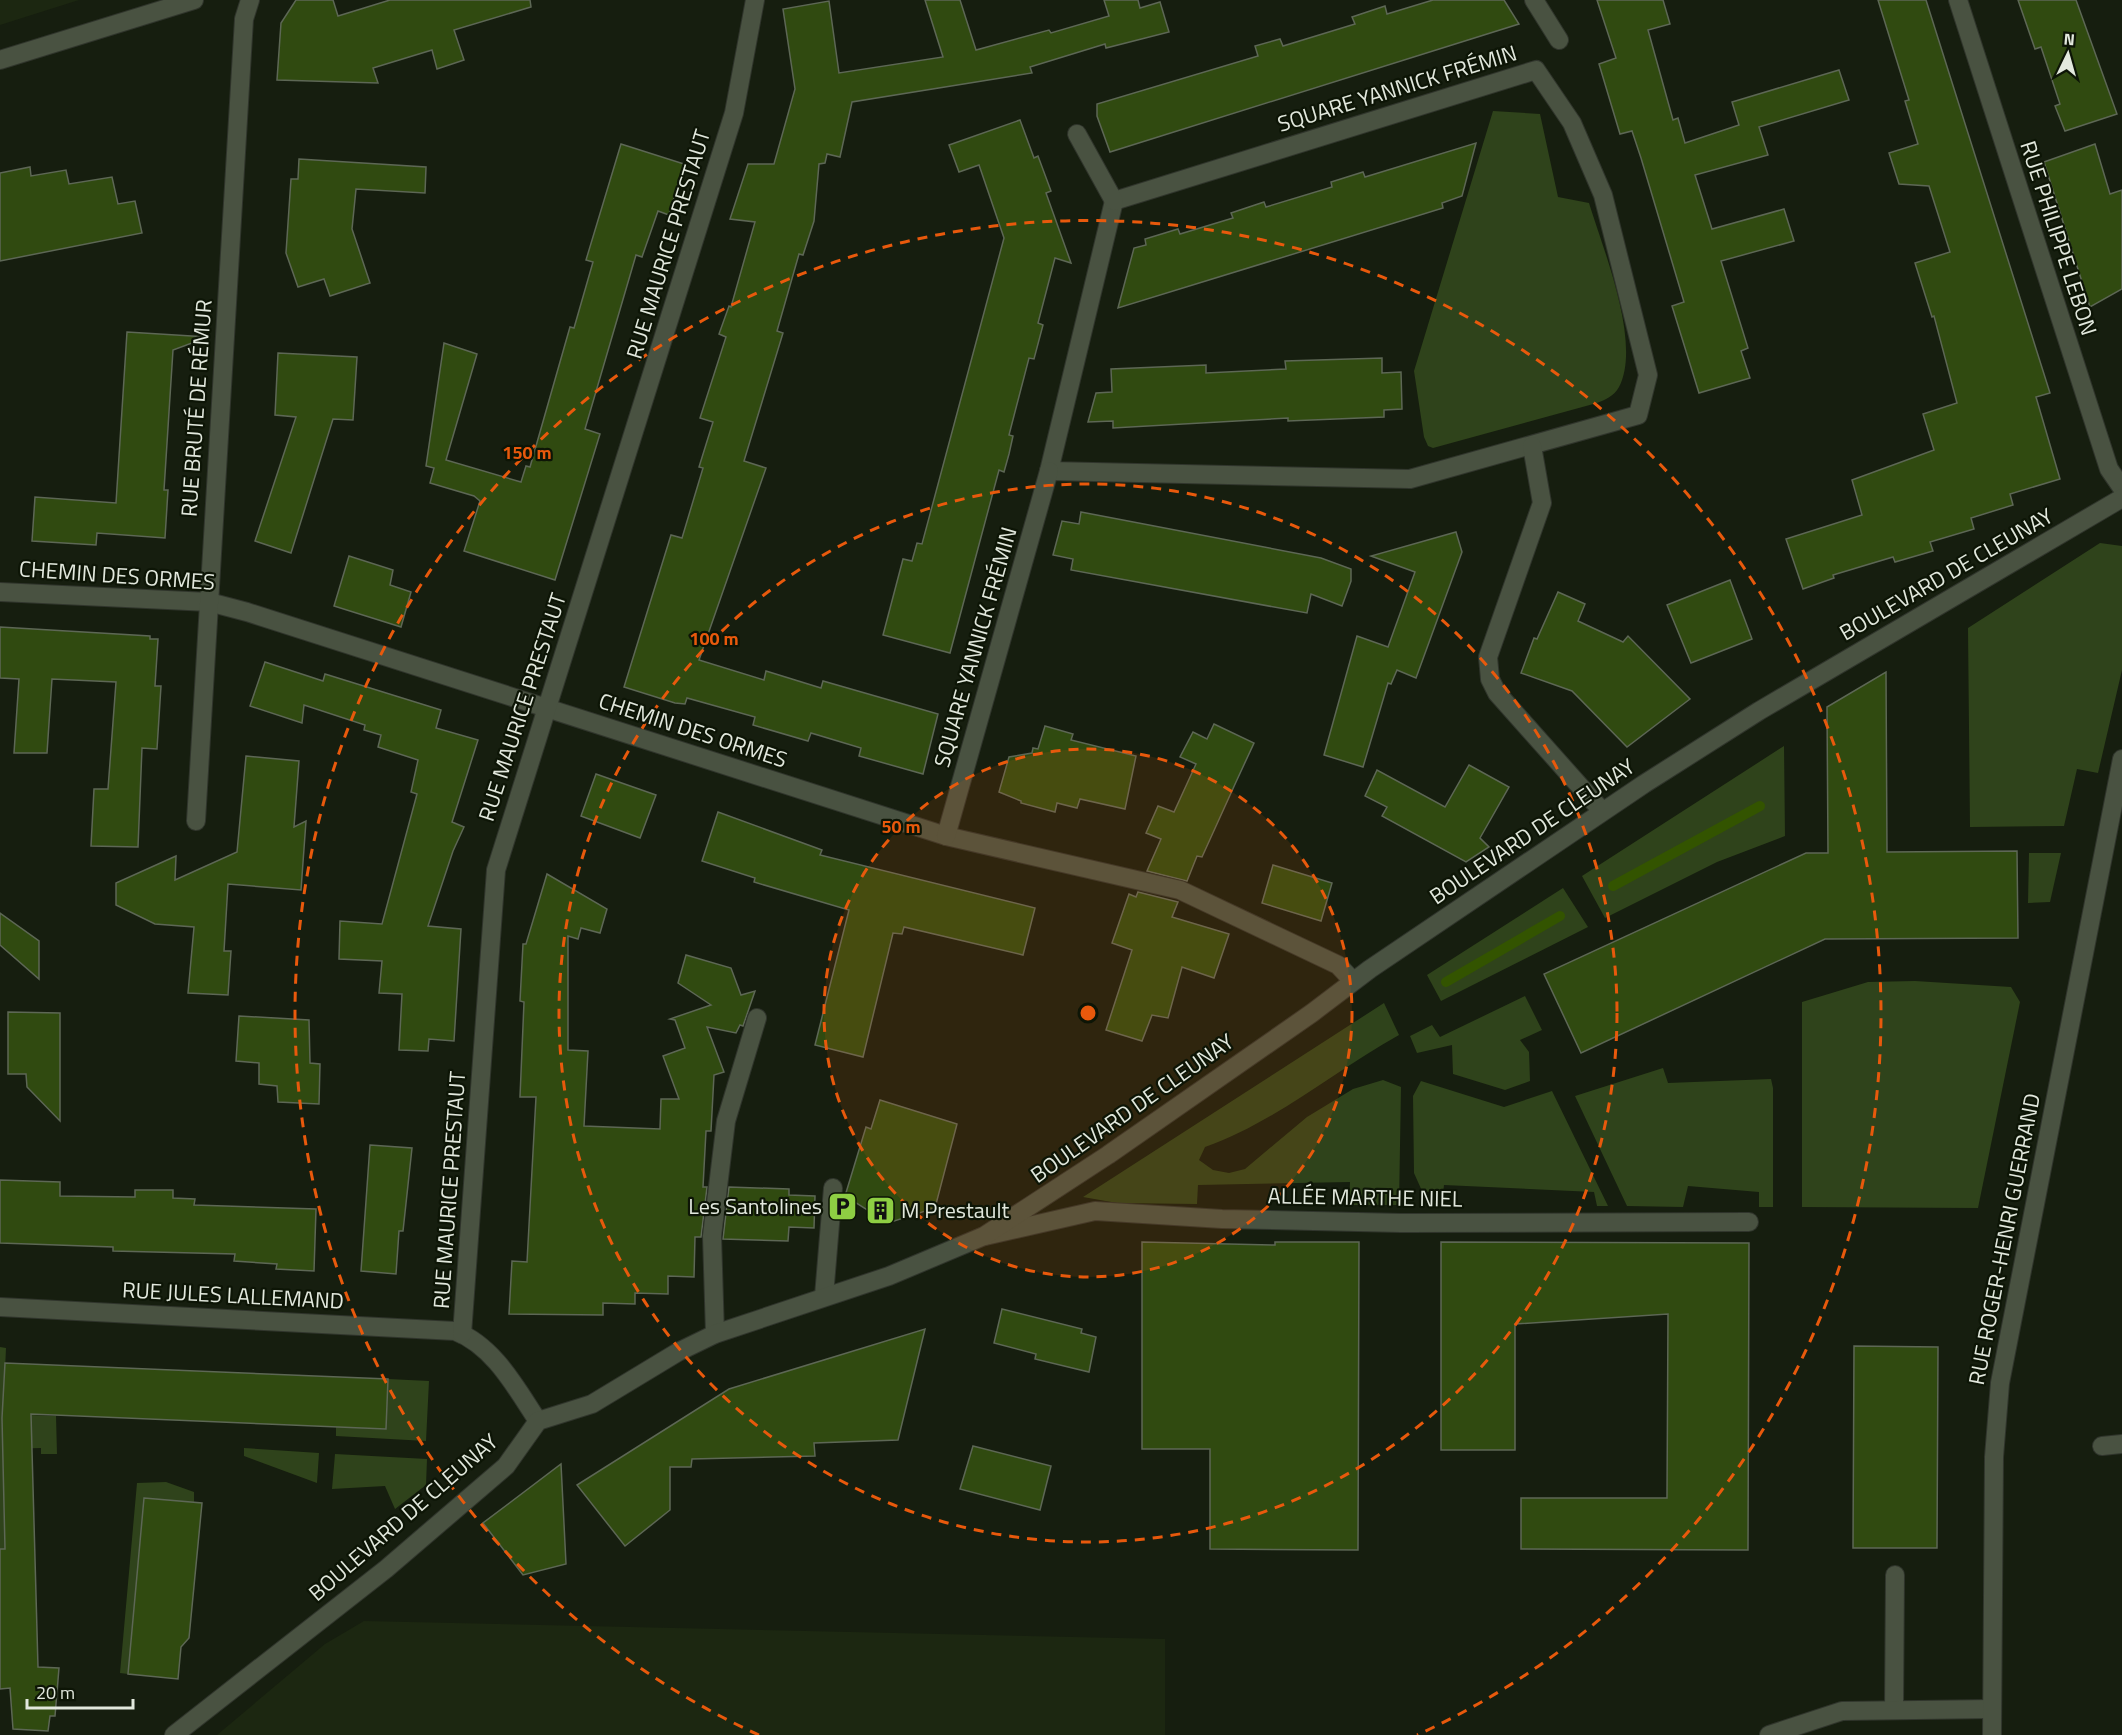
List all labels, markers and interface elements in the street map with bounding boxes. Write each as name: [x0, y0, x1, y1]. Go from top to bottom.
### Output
north arrow: [2038, 24, 2098, 84]
text: N: [2063, 27, 2076, 51]
street label: SQUARE YANNICK FRÉMIN: [1273, 35, 1521, 141]
street label: RUE MAURICE PRESTAUT: [617, 125, 719, 363]
street label: RUE PHILIPPE LEBON: [2012, 136, 2106, 340]
street label: RUE BRUTÉ DE RÉMUR: [171, 298, 221, 518]
text: 150 m: [502, 439, 552, 466]
street label: BOULEVARD DE CLEUNAY: [1833, 499, 2059, 649]
street label: SQUARE YANNICK FRÉMIN: [924, 523, 1026, 771]
street label: CHEMIN DES ORMES: [18, 551, 216, 599]
street label: RUE MAURICE PRESTAUT: [469, 588, 575, 825]
text: 100 m: [689, 625, 739, 652]
street label: CHEMIN DES ORMES: [594, 684, 792, 776]
street label: BOULEVARD DE CLEUNAY: [1422, 749, 1642, 913]
text: 50 m: [881, 813, 921, 840]
centre of rings: [1078, 1003, 1098, 1023]
street label: BOULEVARD DE CLEUNAY: [1023, 1025, 1241, 1191]
street label: RUE MAURICE PRESTAUT: [424, 1070, 474, 1310]
street label: RUE ROGER-HENRI GUERRAND: [1959, 1090, 2049, 1388]
street label: ALLÉE MARTHE NIEL: [1267, 1178, 1463, 1216]
place label: Les Santolines: [688, 1189, 822, 1223]
parking icon: Les Santolines: [827, 1190, 859, 1222]
place label: M Prestault: [901, 1193, 1010, 1227]
building icon: M Prestault: [864, 1194, 896, 1226]
street label: RUE JULES LALLEMAND: [121, 1272, 345, 1318]
street label: BOULEVARD DE CLEUNAY: [301, 1425, 505, 1609]
scale bar: [27, 1672, 134, 1710]
text: 20 m: [36, 1679, 75, 1706]

